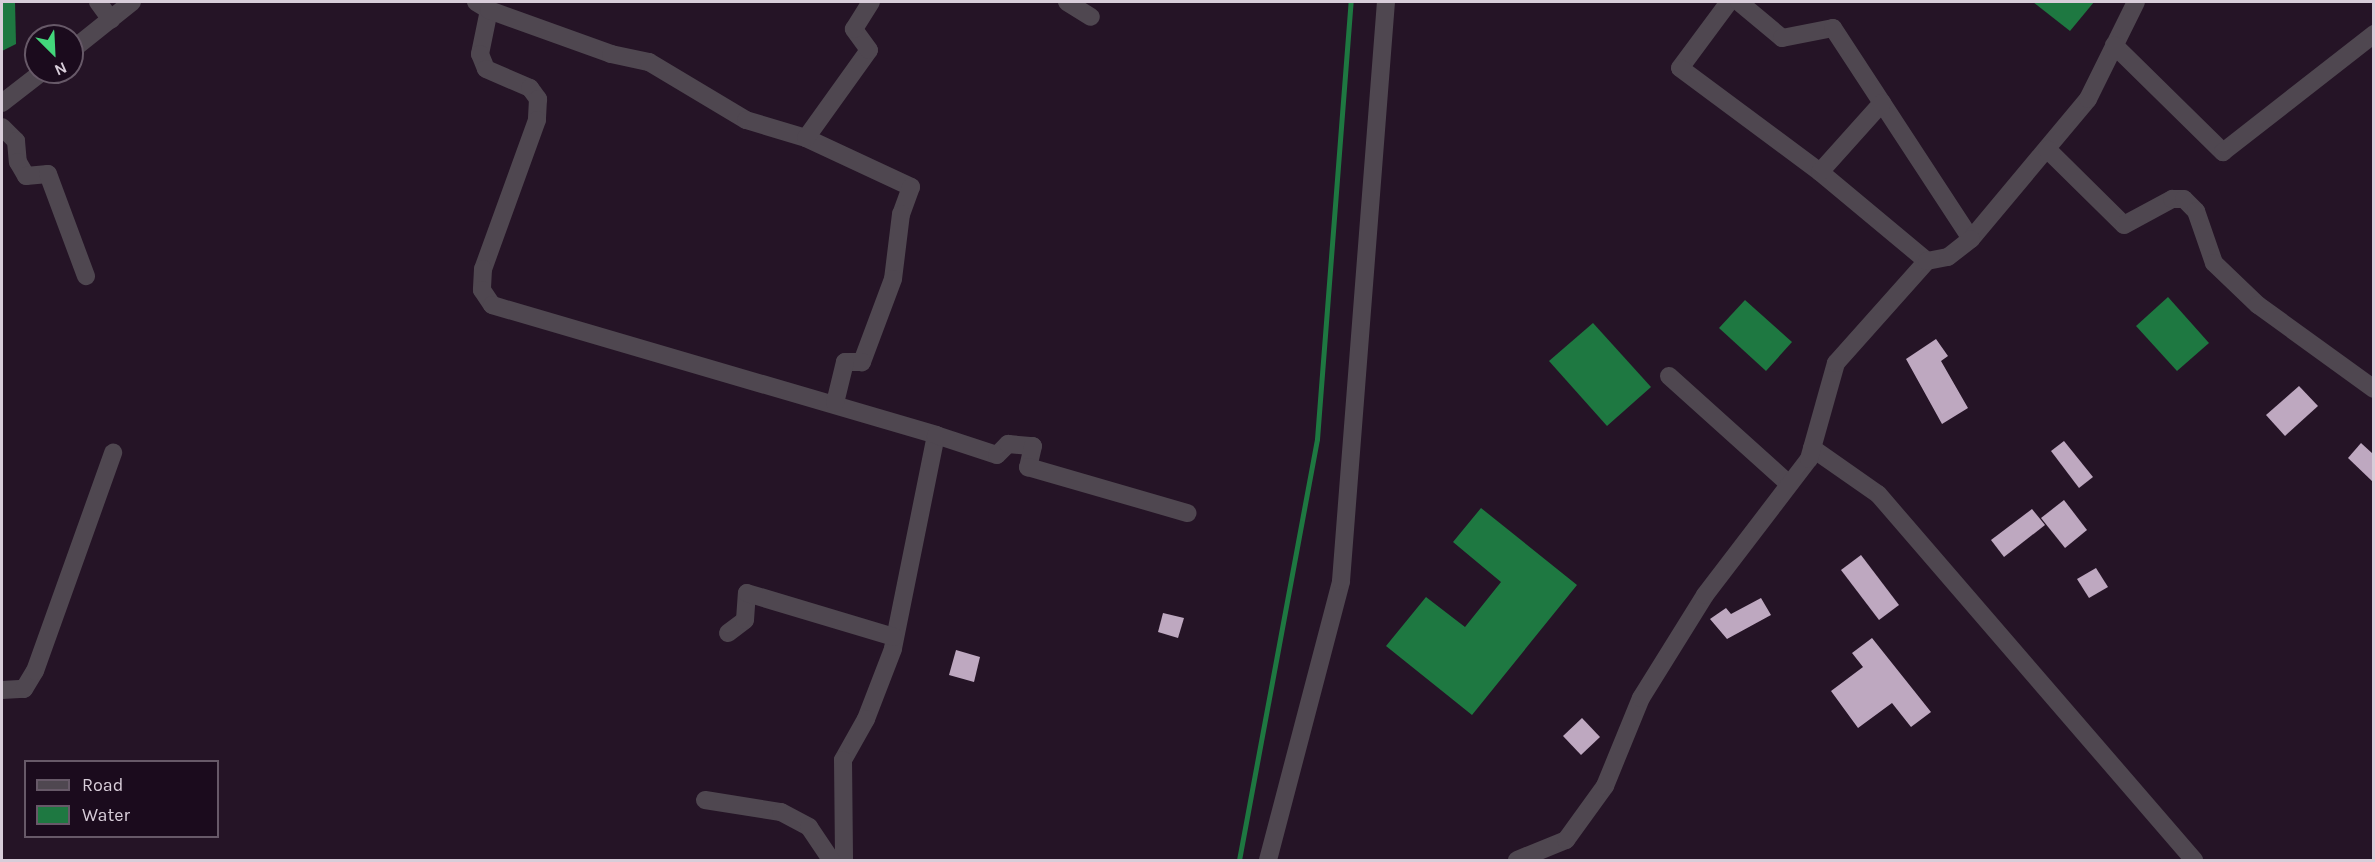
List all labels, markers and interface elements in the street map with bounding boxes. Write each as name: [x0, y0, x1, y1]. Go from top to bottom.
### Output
north arrow: [24, 24, 84, 84]
text: N: [52, 58, 70, 80]
legend: [24, 760, 219, 838]
text: Road: [82, 774, 123, 796]
text: Water: [82, 804, 130, 826]

